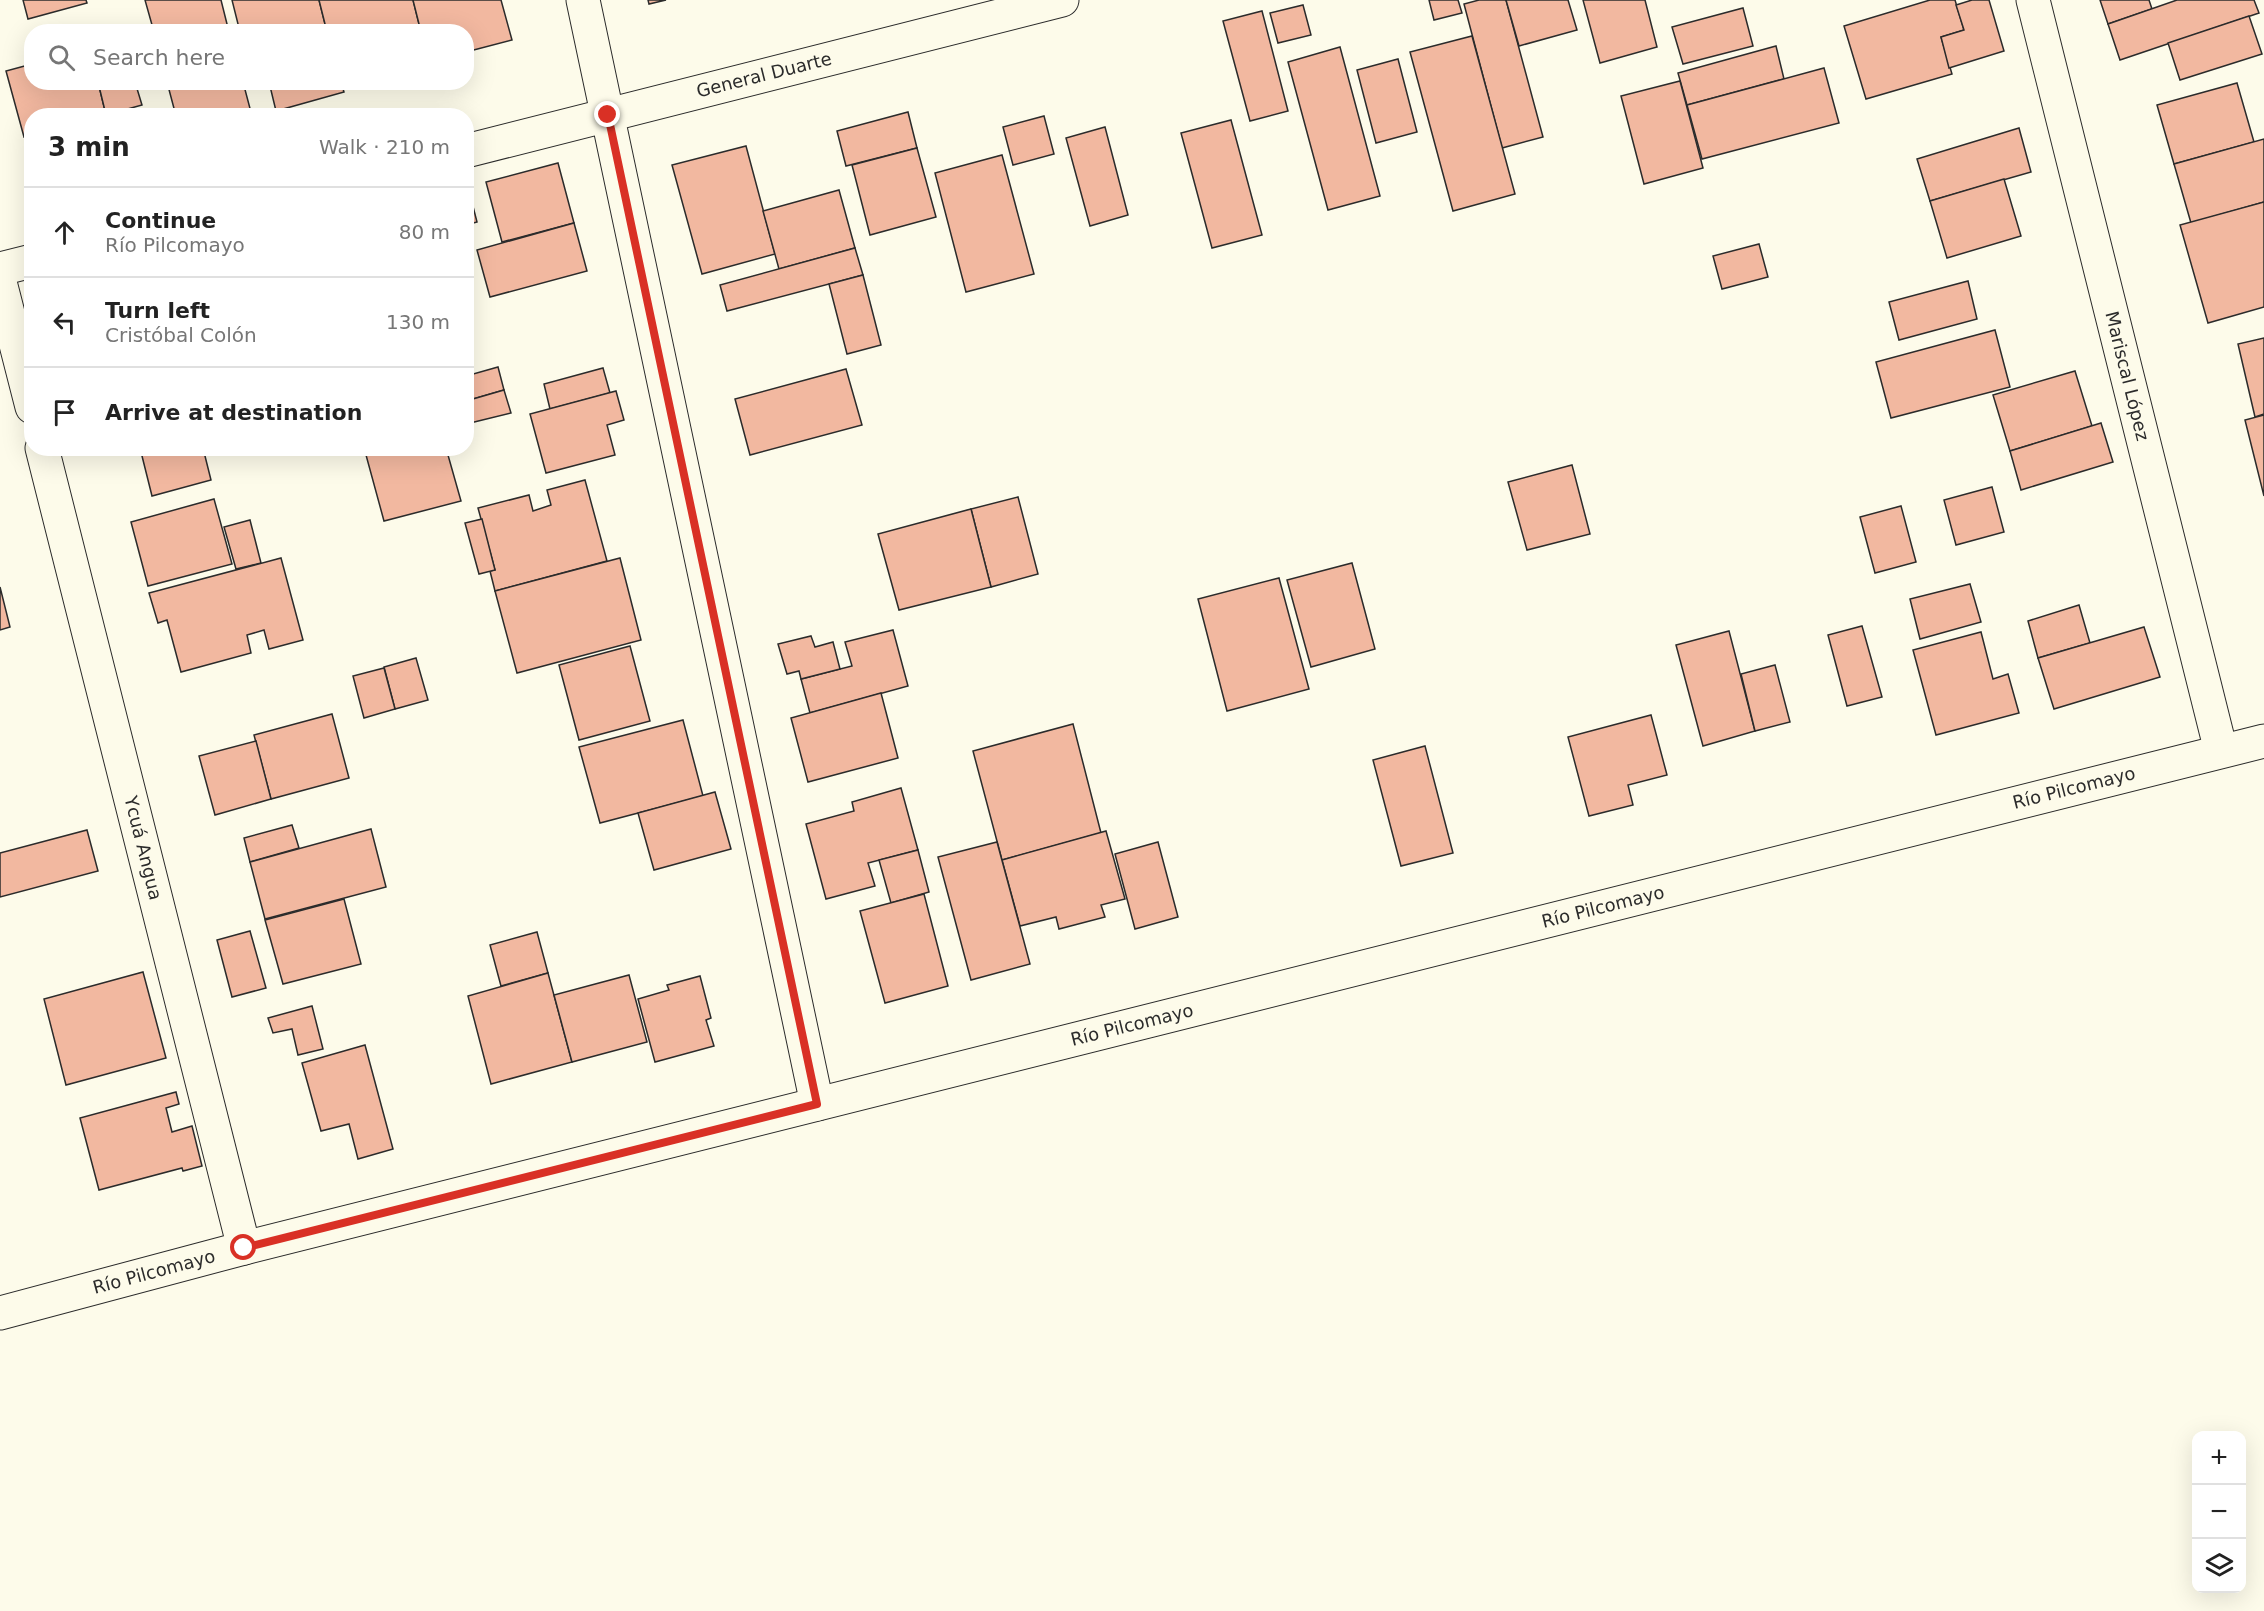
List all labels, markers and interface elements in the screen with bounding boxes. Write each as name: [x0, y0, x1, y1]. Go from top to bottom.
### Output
search box: [24, 24, 474, 90]
icon: search: [45, 41, 78, 74]
text: Search here: [93, 45, 225, 70]
street label: General Duarte: [694, 48, 834, 101]
route end: [594, 101, 620, 127]
text: 3 min: [48, 132, 130, 162]
text: Walk · 210 m: [319, 135, 450, 159]
text: Continue: [105, 208, 216, 233]
icon: ahead: [48, 216, 81, 249]
text: 80 m: [399, 220, 450, 244]
text: Río Pilcomayo: [105, 233, 245, 257]
text: Turn left: [105, 298, 210, 323]
icon: left: [48, 306, 81, 339]
street label: Mariscal López: [2101, 309, 2154, 443]
text: 130 m: [386, 310, 450, 334]
text: Cristóbal Colón: [105, 323, 257, 347]
icon: arrive: [48, 396, 81, 429]
text: Arrive at destination: [105, 400, 362, 425]
street label: Río Pilcomayo: [2010, 762, 2137, 813]
street label: Ycuá Angua: [120, 793, 167, 902]
street label: Río Pilcomayo: [1539, 881, 1666, 932]
street label: Río Pilcomayo: [1068, 999, 1195, 1050]
route start: [230, 1234, 256, 1260]
street label: Río Pilcomayo: [90, 1245, 217, 1298]
map controls: [2192, 1431, 2246, 1593]
button: +: [2192, 1431, 2246, 1485]
button: −: [2192, 1485, 2246, 1539]
button: layers: [2192, 1539, 2246, 1593]

